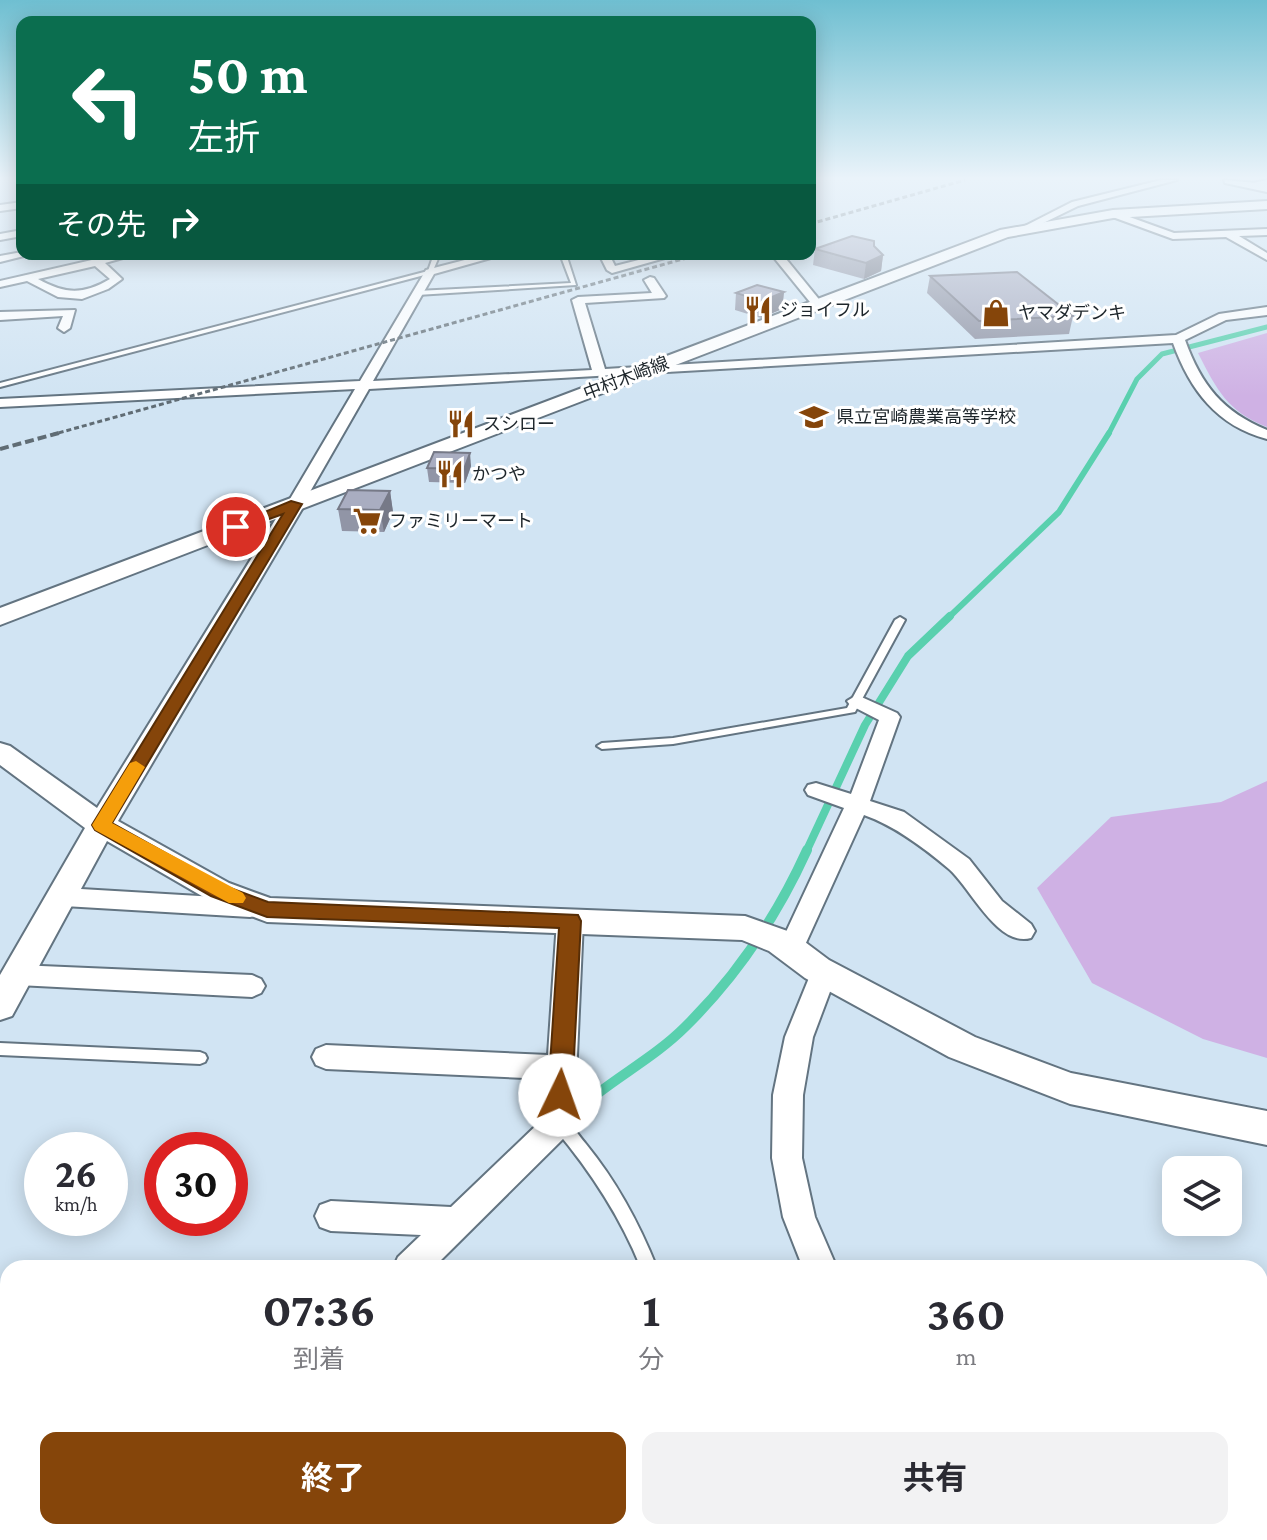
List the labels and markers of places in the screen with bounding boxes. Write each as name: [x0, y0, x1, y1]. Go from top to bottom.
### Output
restaurant icon: ジョイフル: [743, 295, 773, 325]
shop icon: ヤマダデンキ: [981, 298, 1011, 328]
place label: ジョイフル: [780, 300, 870, 320]
place label: ヤマダデンキ: [1018, 303, 1126, 323]
school or university icon: 県立宮崎農業高等学校: [799, 402, 829, 432]
place label: 県立宮崎農業高等学校: [836, 407, 1016, 427]
restaurant icon: スシロー: [446, 409, 476, 439]
place label: スシロー: [483, 414, 555, 434]
restaurant icon: かつや: [435, 459, 465, 489]
place label: かつや: [472, 464, 526, 484]
pin: [202, 493, 270, 561]
supermarket icon: ファミリーマート: [352, 506, 382, 536]
place label: ファミリーマート: [389, 511, 533, 531]

